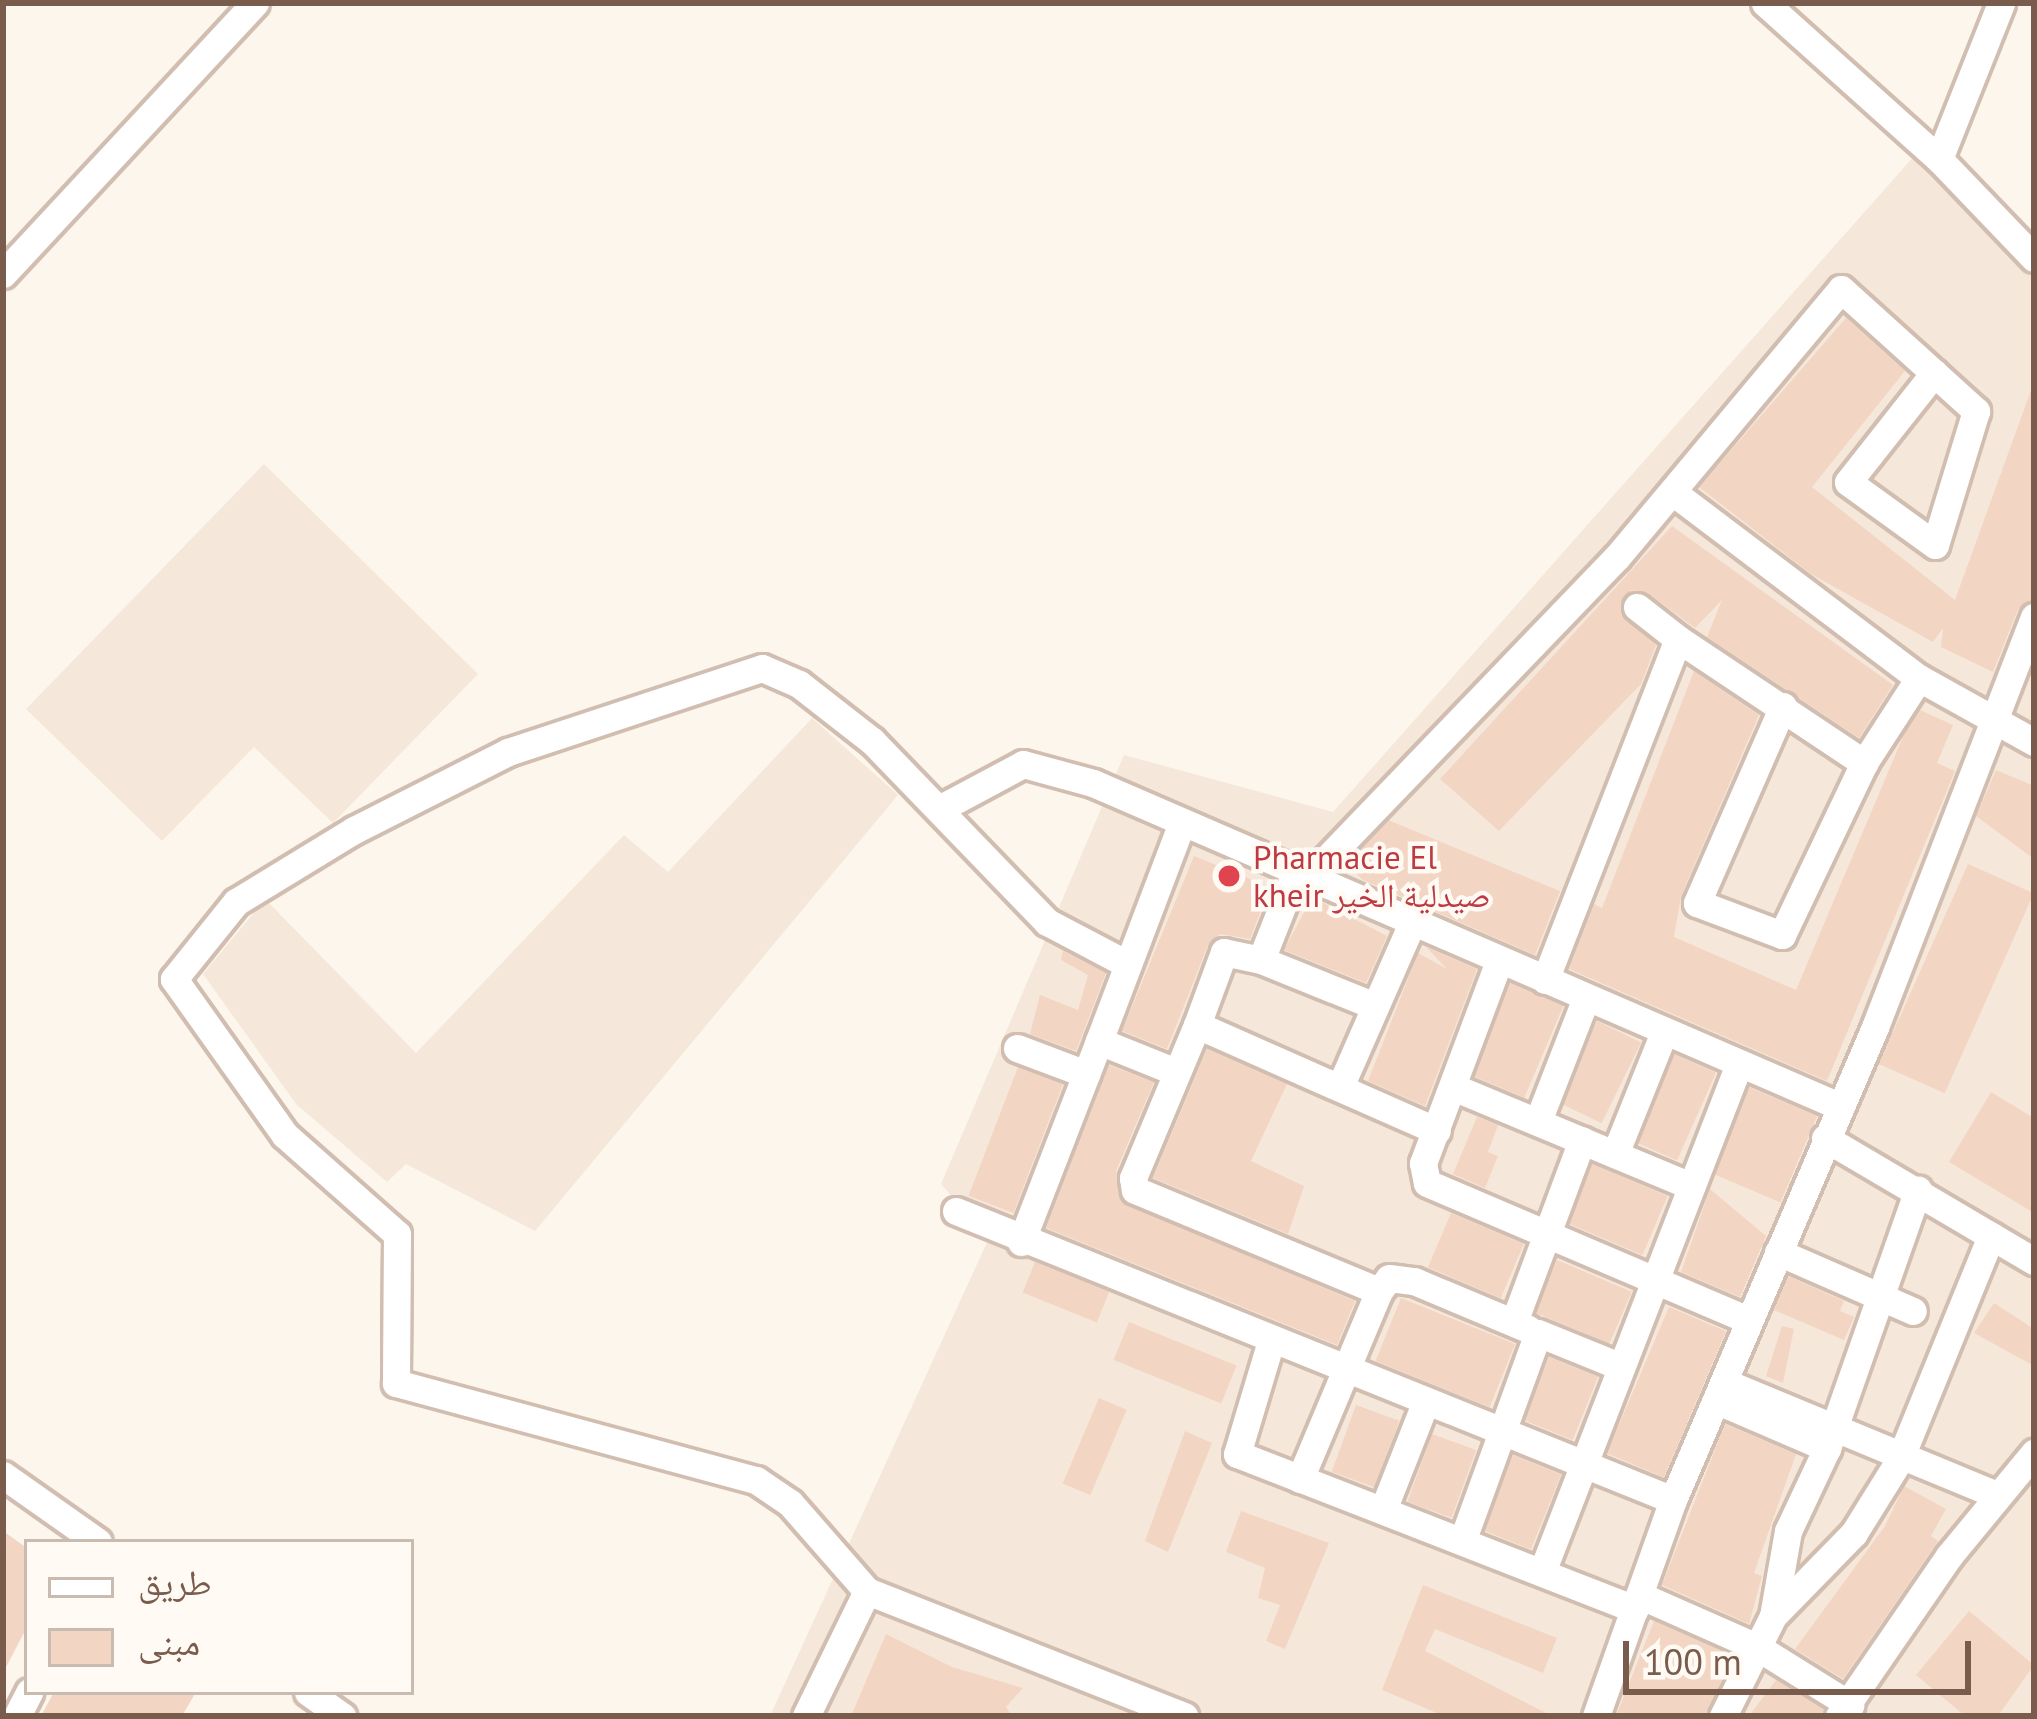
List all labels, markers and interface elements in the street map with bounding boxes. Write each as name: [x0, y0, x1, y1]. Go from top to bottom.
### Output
place label: Pharmacie El kheir صيدلية الخير: [1253, 837, 1491, 915]
marker: Pharmacie El kheir صيدلية الخير: [1216, 863, 1242, 889]
legend: [24, 1539, 414, 1695]
text: طريق: [138, 1558, 212, 1605]
scale bar: [1629, 1617, 1977, 1691]
text: مبنى: [138, 1618, 200, 1665]
text: 100 m: [1644, 1638, 1742, 1685]

